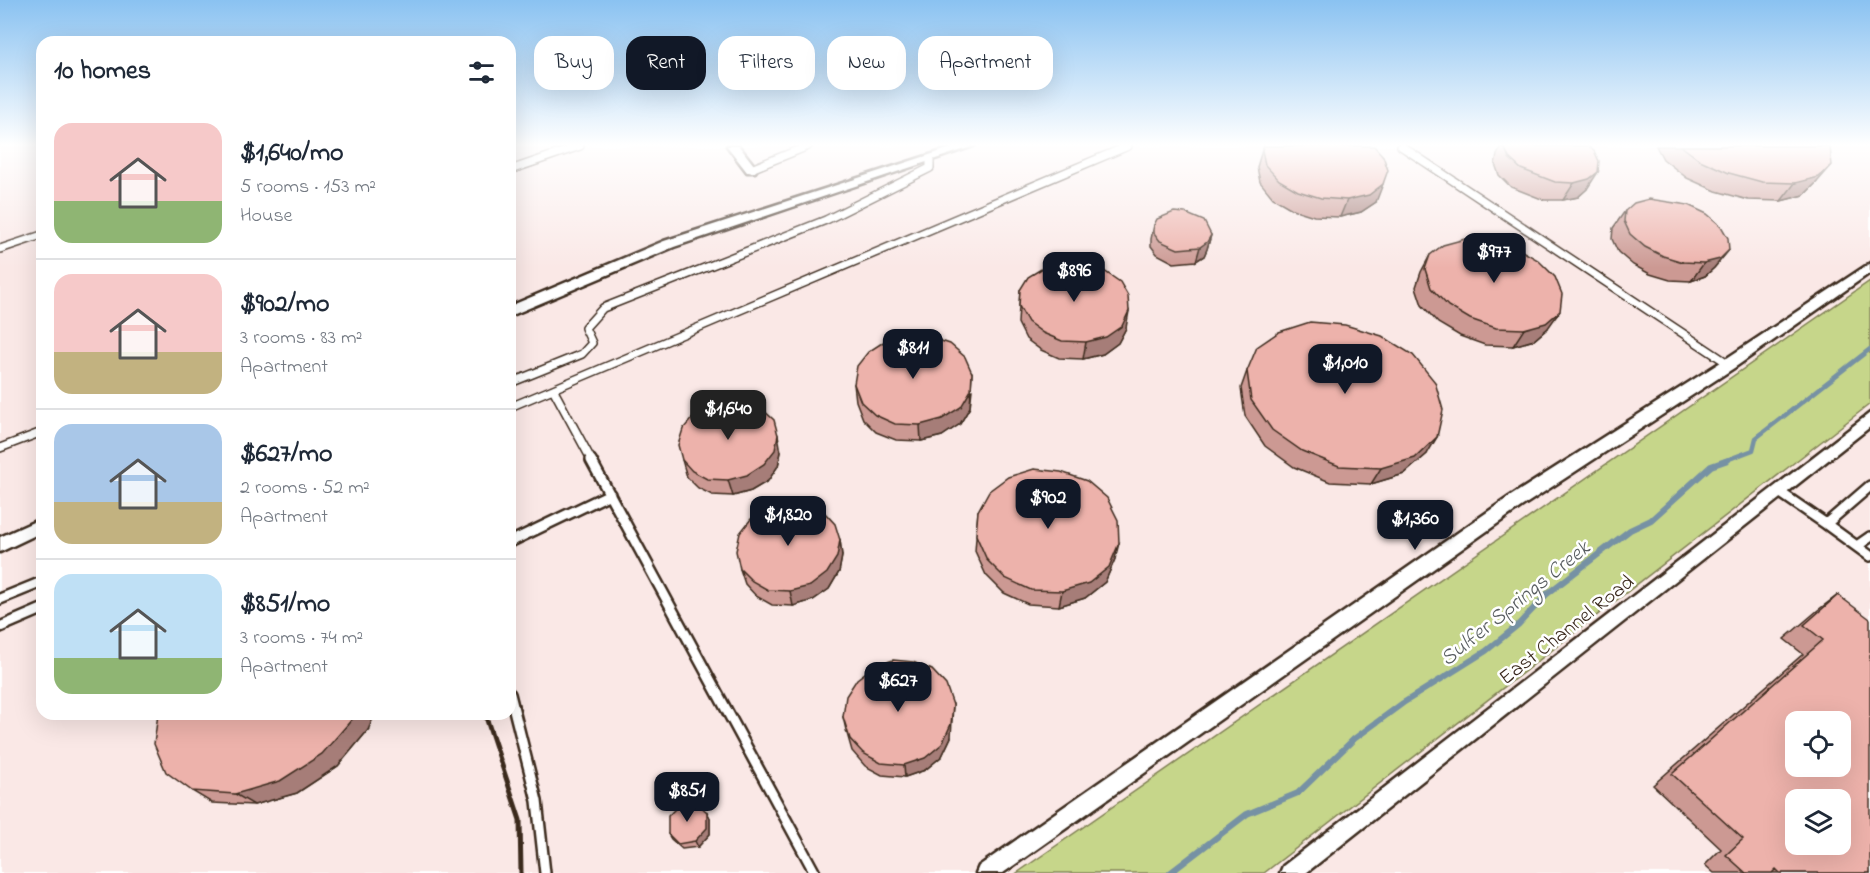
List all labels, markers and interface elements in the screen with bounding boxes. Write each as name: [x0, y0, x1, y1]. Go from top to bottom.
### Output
chip: Buy: [534, 36, 614, 90]
chip: Rent: [626, 36, 706, 90]
chip: Filters: [718, 36, 815, 90]
chip: New: [827, 36, 906, 90]
chip: Apartment: [918, 36, 1053, 90]
text: 10 homes: [54, 53, 151, 91]
icon: filters: [465, 56, 498, 89]
text: $1,640/mo: [240, 135, 344, 173]
icon: home: [102, 147, 174, 219]
text: 5 rooms · 153 m²: [240, 173, 376, 202]
text: House: [240, 202, 293, 231]
pin: $977: [1458, 233, 1530, 284]
text: $977: [1477, 238, 1511, 267]
pin: $896: [1038, 252, 1110, 303]
text: $896: [1057, 257, 1091, 286]
text: $902/mo: [240, 286, 329, 324]
icon: home: [102, 298, 174, 370]
text: 3 rooms · 83 m²: [240, 324, 362, 353]
pin: $811: [877, 329, 949, 380]
text: $811: [897, 334, 929, 363]
pin: $1,010: [1296, 344, 1394, 395]
text: $1,010: [1322, 349, 1368, 378]
text: Apartment: [240, 353, 328, 382]
pin: $1,640: [679, 390, 777, 441]
text: $1,640: [704, 395, 752, 424]
text: $627/mo: [240, 436, 333, 474]
icon: home: [102, 448, 174, 520]
text: 2 rooms · 52 m²: [240, 474, 370, 503]
pin: $902: [1012, 479, 1084, 530]
text: $902: [1030, 484, 1066, 513]
pin: $1,820: [739, 496, 837, 547]
pin: $1,360: [1366, 500, 1464, 551]
text: $1,820: [764, 501, 812, 530]
text: Apartment: [240, 503, 328, 532]
text: $1,360: [1391, 505, 1439, 534]
water label: Sulfer Springs Creek: [1434, 533, 1599, 675]
street label: East Channel Road: [1493, 568, 1641, 693]
text: $851/mo: [240, 586, 330, 624]
icon: home: [102, 598, 174, 670]
text: 3 rooms · 74 m²: [240, 624, 363, 653]
text: Apartment: [240, 653, 328, 682]
pin: $627: [862, 662, 934, 713]
text: $627: [878, 667, 918, 696]
map controls: [1785, 711, 1851, 855]
button: locate: [1785, 711, 1851, 777]
pin: $851: [651, 772, 723, 823]
text: $851: [668, 777, 706, 806]
button: layers: [1785, 789, 1851, 855]

